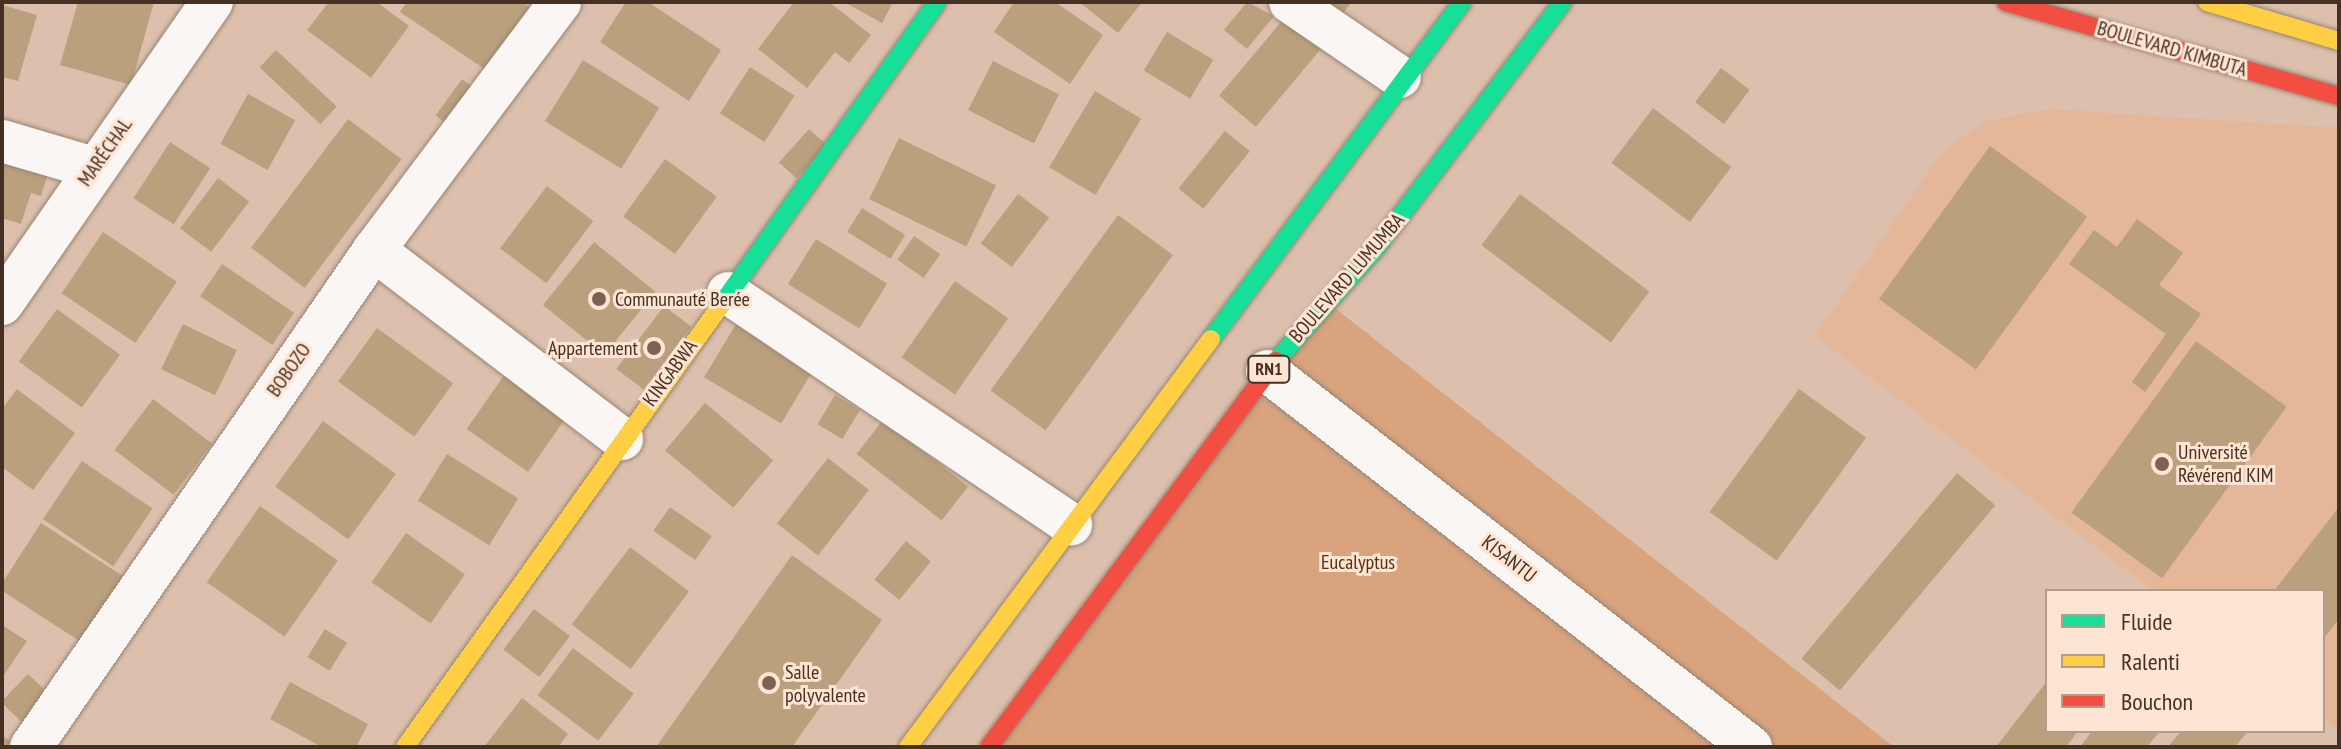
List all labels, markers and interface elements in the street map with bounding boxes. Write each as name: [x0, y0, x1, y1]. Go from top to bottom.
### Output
street label: BOULEVARD KIMBUTA: [2094, 16, 2250, 82]
street label: MARÉCHAL: [73, 113, 137, 191]
street label: BOULEVARD LUMUMBA: [1284, 208, 1410, 348]
place label: Communauté Berée: [615, 287, 750, 311]
marker: Communauté Berée: [590, 290, 608, 308]
street label: KINGABWA: [638, 335, 702, 411]
place label: Appartement: [548, 336, 638, 360]
street label: BOBOZO: [262, 339, 316, 401]
marker: Appartement: [645, 339, 663, 357]
road number: RN1: [1247, 355, 1291, 383]
place label: Université Révérend KIM: [2178, 440, 2273, 487]
marker: Université Révérend KIM: [2153, 455, 2171, 473]
street label: KISANTU: [1477, 530, 1541, 588]
park label: Eucalyptus: [1321, 550, 1395, 574]
legend: [2045, 589, 2325, 733]
text: Fluide: [2121, 606, 2172, 637]
text: Ralenti: [2121, 646, 2180, 677]
place label: Salle polyvalente: [785, 660, 866, 707]
marker: Salle polyvalente: [760, 674, 778, 692]
text: Bouchon: [2121, 686, 2193, 717]

